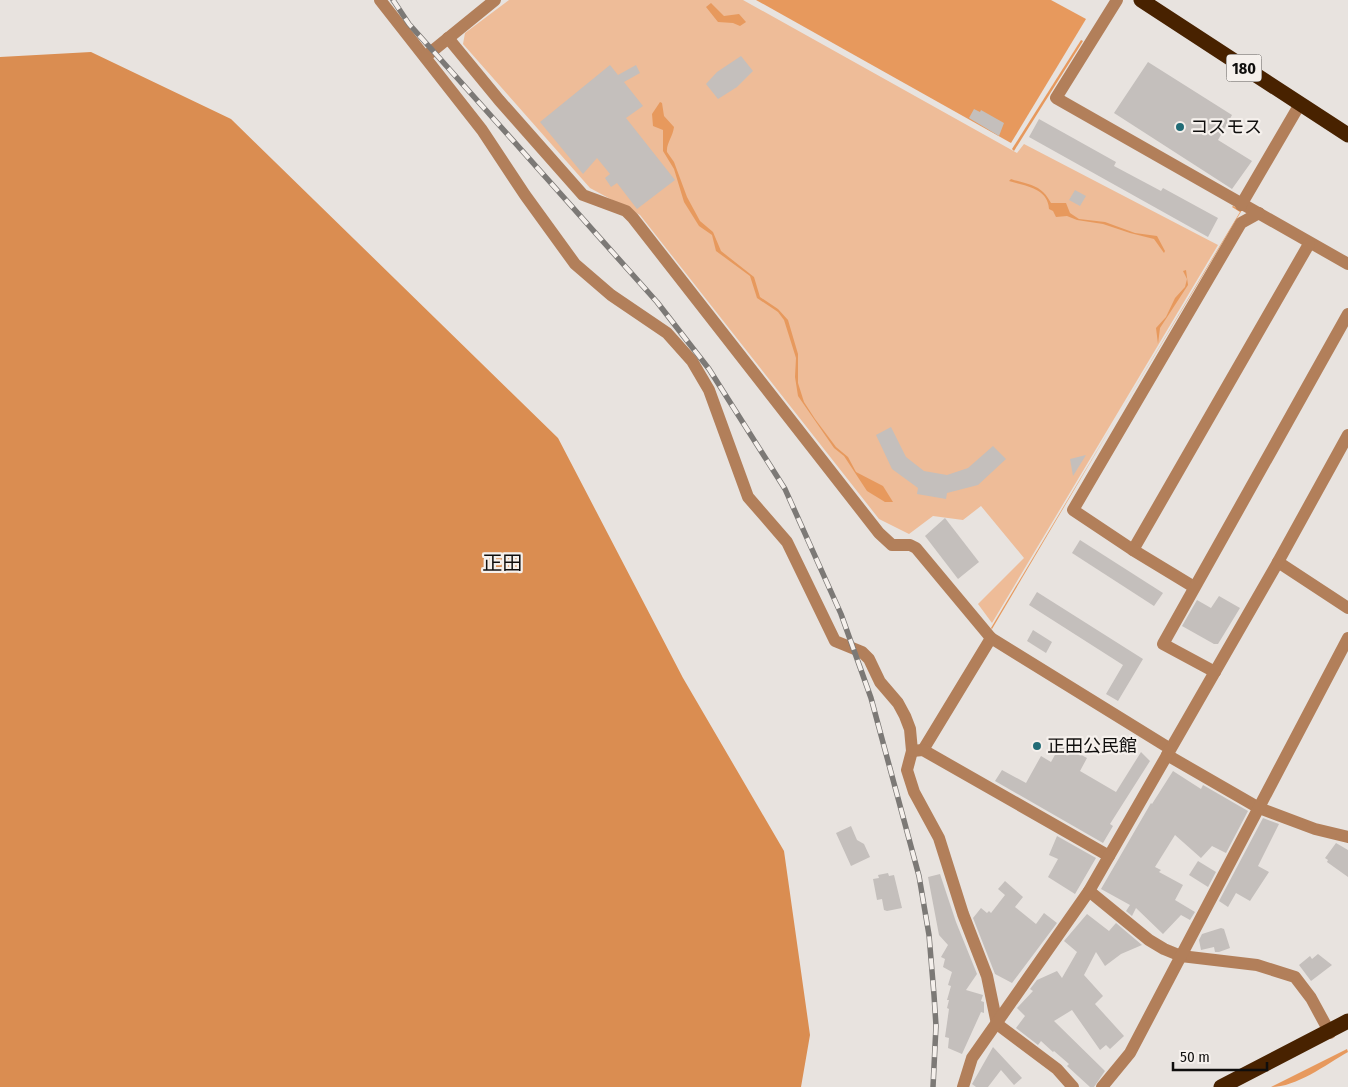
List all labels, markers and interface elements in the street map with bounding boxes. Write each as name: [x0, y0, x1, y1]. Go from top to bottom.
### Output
road number: 180: [1226, 54, 1262, 82]
place label: コスモス: [1190, 116, 1262, 138]
marker: コスモス: [1174, 121, 1186, 133]
district label: 正田: [482, 551, 522, 575]
place label: 正田公民館: [1047, 735, 1137, 757]
marker: 正田公民館: [1031, 740, 1043, 752]
scale bar: [1173, 1040, 1267, 1072]
text: 50 m: [1180, 1048, 1210, 1066]

